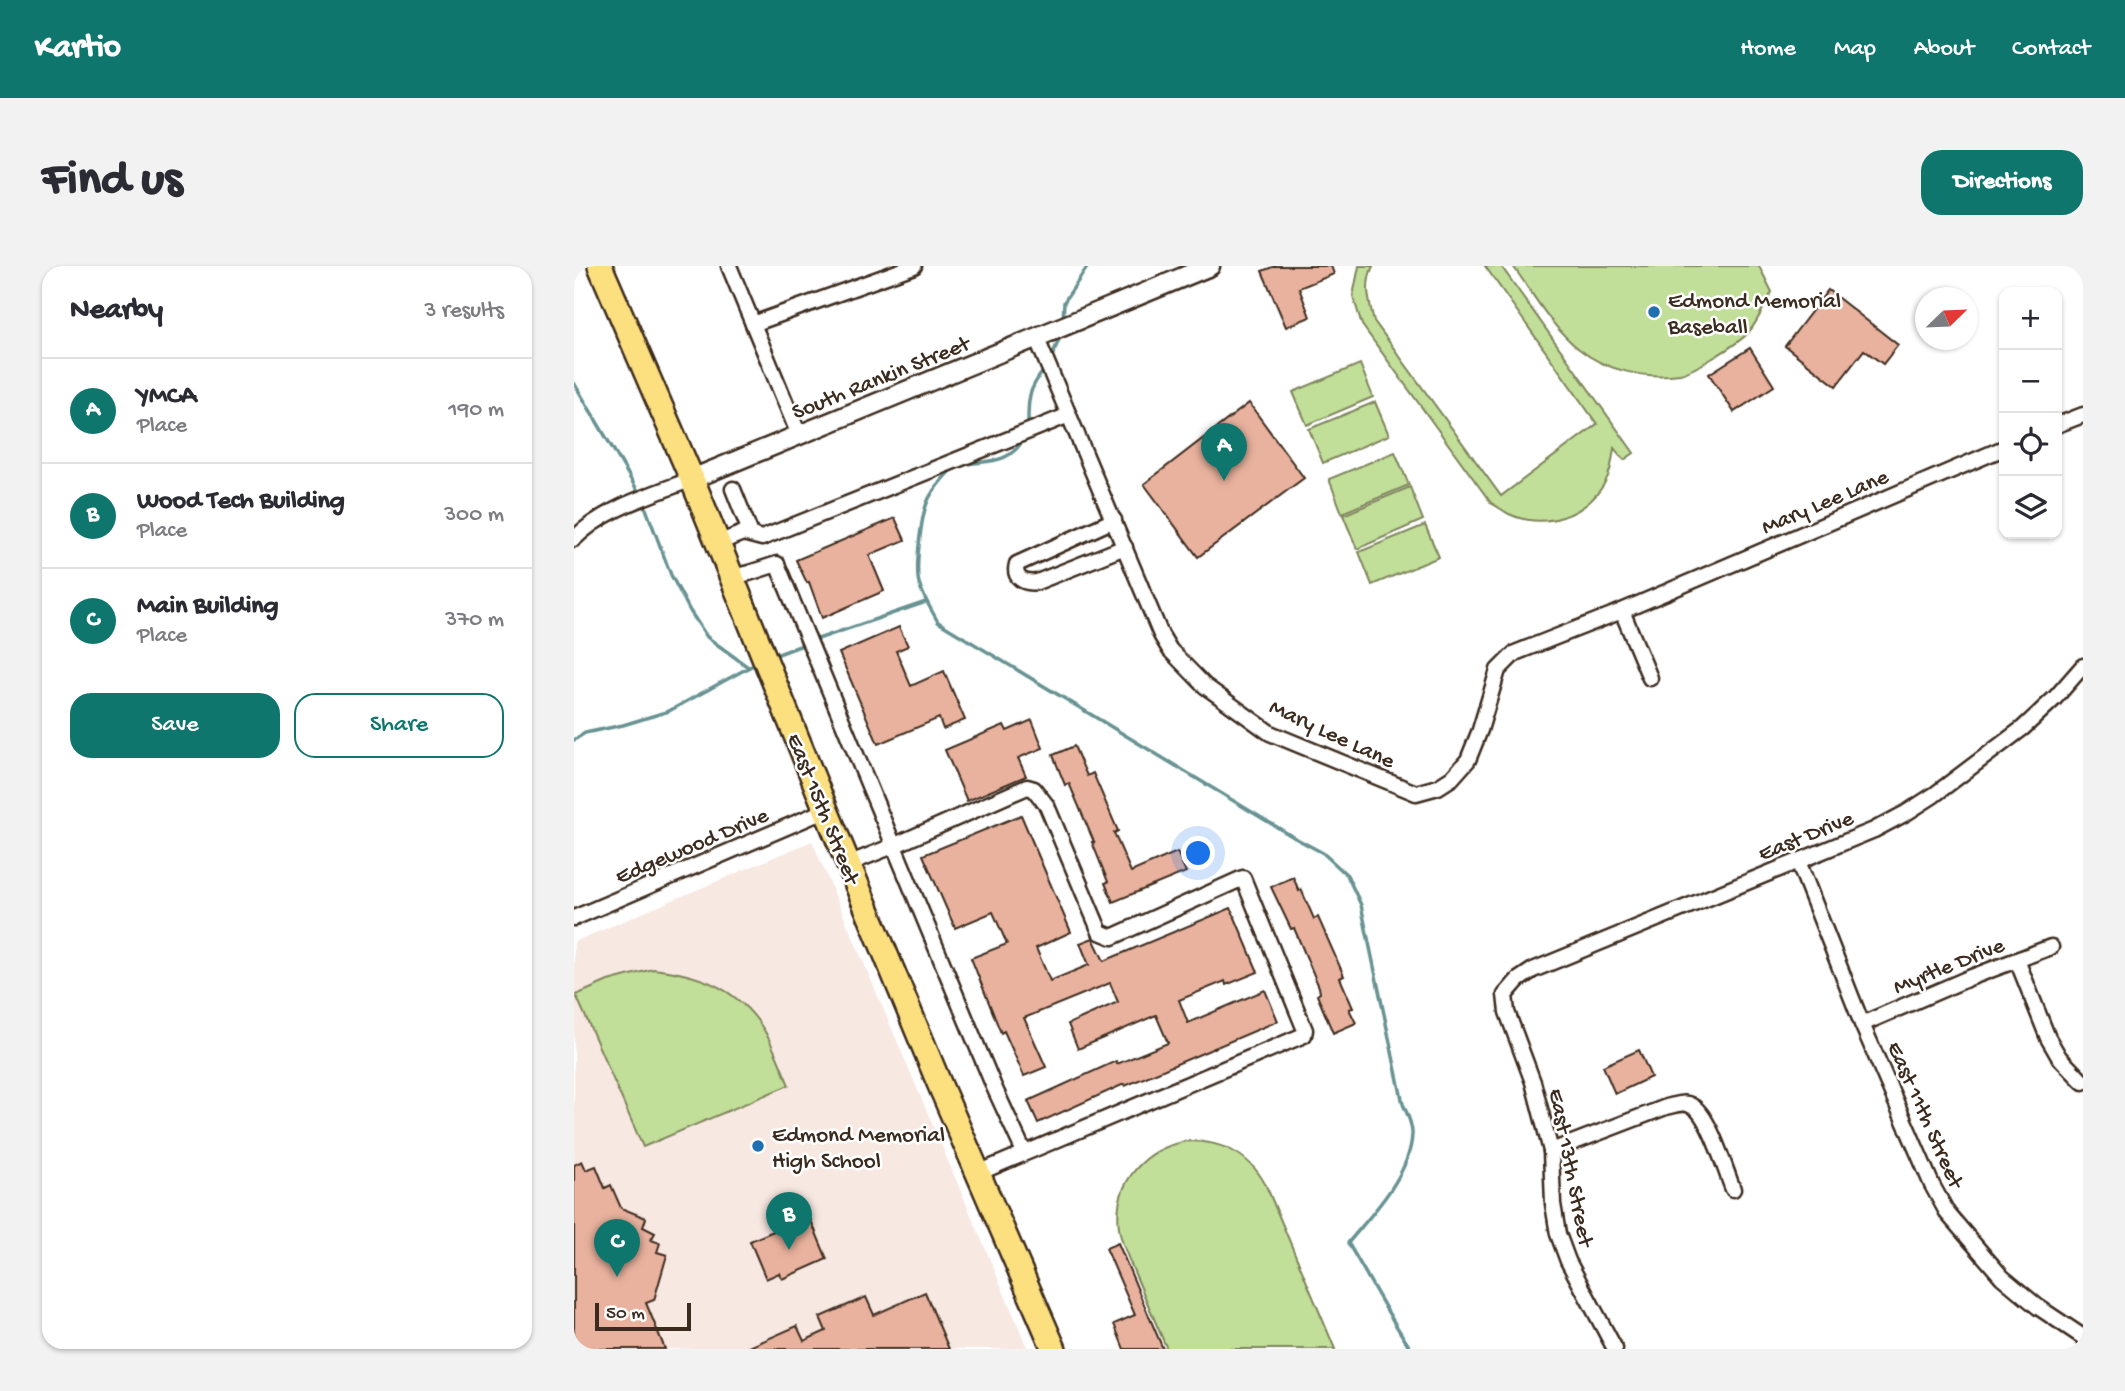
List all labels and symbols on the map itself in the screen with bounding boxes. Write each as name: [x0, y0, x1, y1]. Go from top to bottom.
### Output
north arrow: [1915, 287, 1978, 350]
place label: Edmond Memorial Baseball: [1667, 289, 1841, 342]
marker: Edmond Memorial Baseball: [1646, 304, 1662, 320]
street label: South Rankin Street: [789, 331, 976, 427]
pin: A: [1201, 423, 1247, 481]
street label: Mary Lee Lane: [1758, 464, 1894, 542]
street label: Mary Lee Lane: [1265, 694, 1400, 776]
street label: East 15th Street: [779, 730, 865, 890]
street label: Edgewood Drive: [612, 802, 774, 892]
street label: East Drive: [1755, 805, 1859, 869]
your location: [1181, 836, 1215, 870]
street label: Myrtle Drive: [1890, 932, 2010, 1002]
street label: East 11th Street: [1879, 1038, 1969, 1194]
street label: East 13th Street: [1541, 1086, 1598, 1250]
place label: Edmond Memorial High School: [772, 1123, 945, 1176]
marker: Edmond Memorial High School: [750, 1138, 766, 1154]
pin: B: [766, 1192, 812, 1250]
pin: C: [594, 1219, 640, 1277]
scale bar: [595, 1300, 691, 1332]

